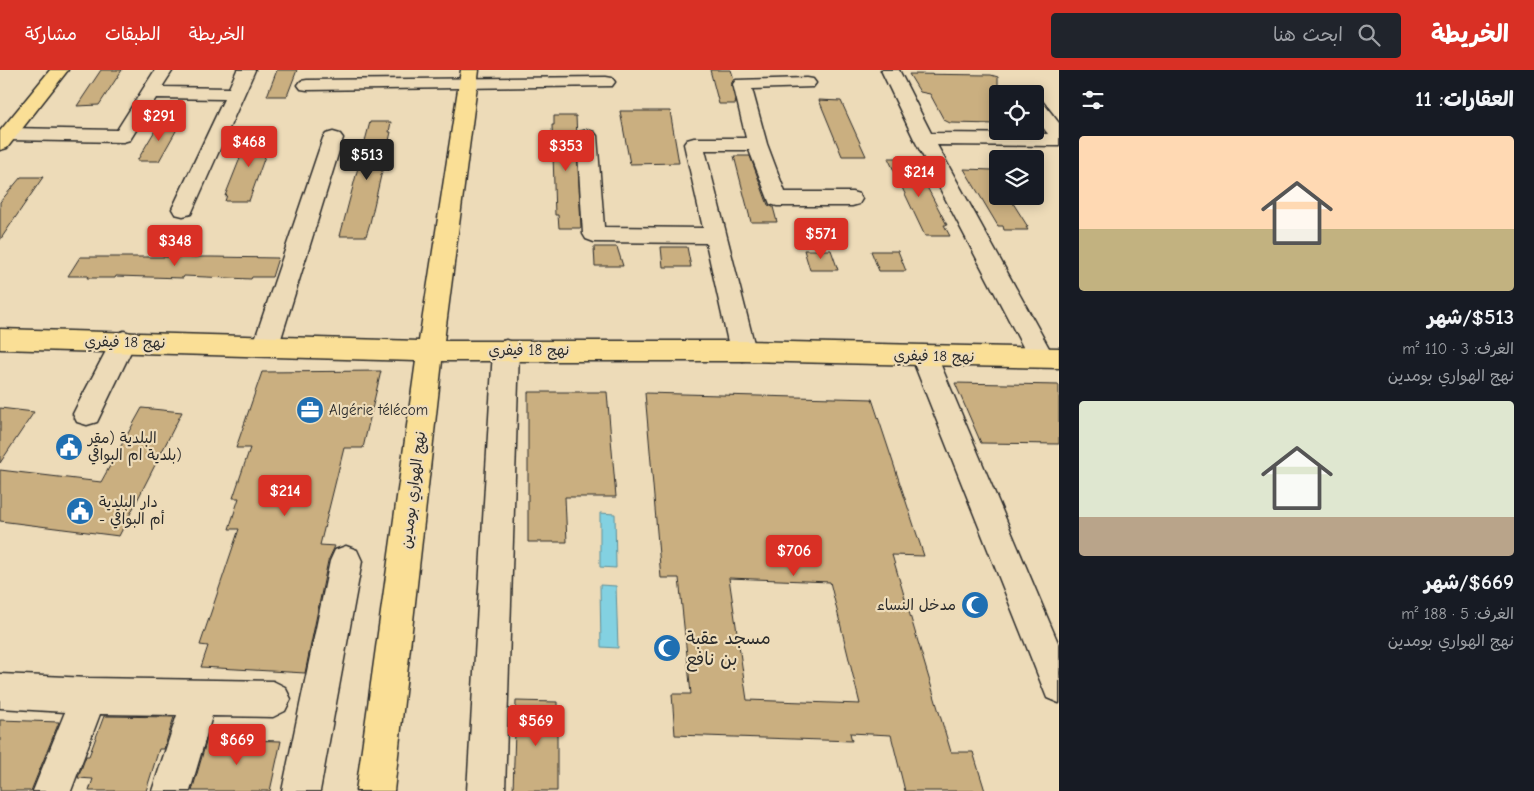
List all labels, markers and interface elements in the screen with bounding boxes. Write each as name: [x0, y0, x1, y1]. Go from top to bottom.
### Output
search box: [1051, 13, 1401, 58]
text: الخريطة: [1431, 20, 1509, 48]
icon: search: [1355, 21, 1383, 49]
text: مشاركة: [25, 24, 77, 45]
text: الطبقات: [105, 24, 161, 45]
text: الخريطة: [189, 24, 245, 45]
text: ابحث هنا: [1273, 24, 1343, 46]
map controls: [989, 85, 1044, 205]
button: locate: [989, 85, 1044, 140]
icon: filters: [1079, 86, 1107, 114]
text: العقارات: 11: [1415, 87, 1514, 111]
pin: $291: [129, 100, 189, 142]
text: $291: [143, 107, 175, 125]
pin: $468: [219, 126, 279, 168]
pin: $353: [536, 129, 596, 172]
text: $468: [232, 133, 266, 151]
text: $353: [549, 137, 583, 155]
pin: $513: [337, 138, 397, 181]
text: $513: [351, 146, 383, 164]
button: layers: [989, 150, 1044, 205]
pin: $214: [889, 156, 949, 198]
text: $214: [903, 163, 935, 181]
icon: home: [1252, 168, 1342, 258]
pin: $571: [791, 218, 851, 260]
pin: $348: [145, 224, 205, 267]
text: $571: [805, 225, 837, 243]
text: $348: [158, 232, 192, 250]
text: $513/شهر: [1427, 305, 1514, 329]
street label: نهج 18 فيفري: [84, 332, 166, 354]
text: الغرف: 3 · 110 m²: [1402, 340, 1514, 358]
street label: نهج 18 فيفري: [489, 341, 569, 361]
street label: نهج 18 فيفري: [893, 346, 975, 368]
text: نهج الهواري بومدين: [1388, 367, 1514, 385]
office icon: Algérie télécom: [295, 395, 325, 425]
place label: Algérie télécom: [329, 401, 428, 419]
place label: البلدية (مقر بلدية ام البواقي): [86, 429, 182, 466]
street label: نهج الهواري بومدين: [397, 430, 431, 550]
public building icon: البلدية (مقر بلدية ام البواقي): [54, 432, 84, 462]
icon: home: [1252, 433, 1342, 523]
pin: $214: [255, 474, 315, 517]
text: $214: [269, 482, 301, 500]
place label: دار البلدية - أم البواقي: [99, 493, 165, 530]
public building icon: دار البلدية - أم البواقي: [65, 496, 95, 526]
pin: $706: [764, 534, 824, 577]
text: $706: [777, 542, 811, 560]
text: $669/شهر: [1424, 570, 1514, 594]
mosque icon: مدخل النساء: [960, 590, 990, 620]
place label: مدخل النساء: [877, 596, 956, 614]
text: الغرف: 5 · 188 m²: [1401, 605, 1514, 623]
place label: مسجد عقبة بن نافع: [686, 628, 771, 672]
text: نهج الهواري بومدين: [1388, 632, 1514, 650]
mosque icon: مسجد عقبة بن نافع: [652, 633, 682, 663]
pin: $569: [506, 704, 566, 747]
text: $569: [519, 712, 553, 730]
pin: $669: [207, 724, 267, 766]
text: $669: [220, 731, 254, 749]

